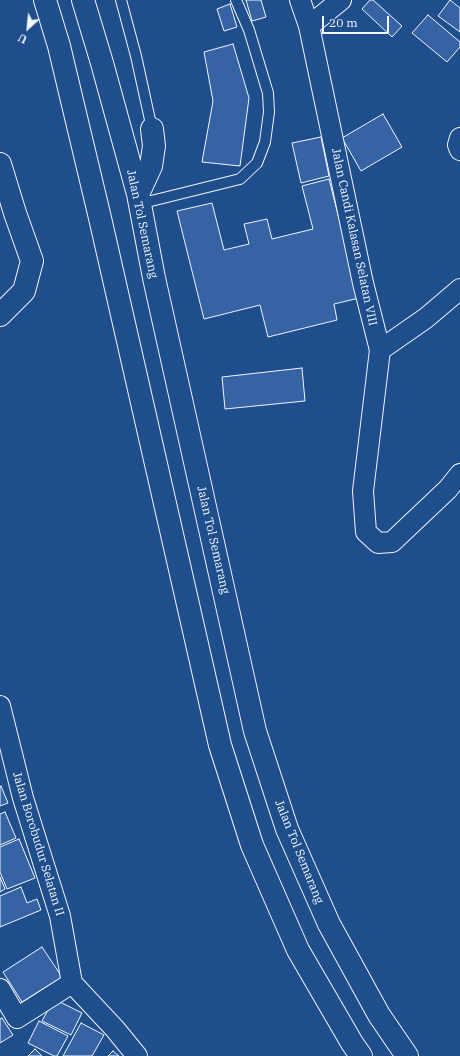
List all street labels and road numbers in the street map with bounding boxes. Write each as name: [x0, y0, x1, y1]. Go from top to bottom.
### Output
street label: Jalan Candi Kalasan Selatan VIII: [328, 147, 380, 327]
street label: Jalan Tol Semarang: [123, 168, 161, 280]
street label: Jalan Tol Semarang: [194, 485, 232, 595]
street label: Jalan Borobudur Selatan II: [9, 770, 67, 918]
street label: Jalan Tol Semarang: [272, 798, 326, 906]

